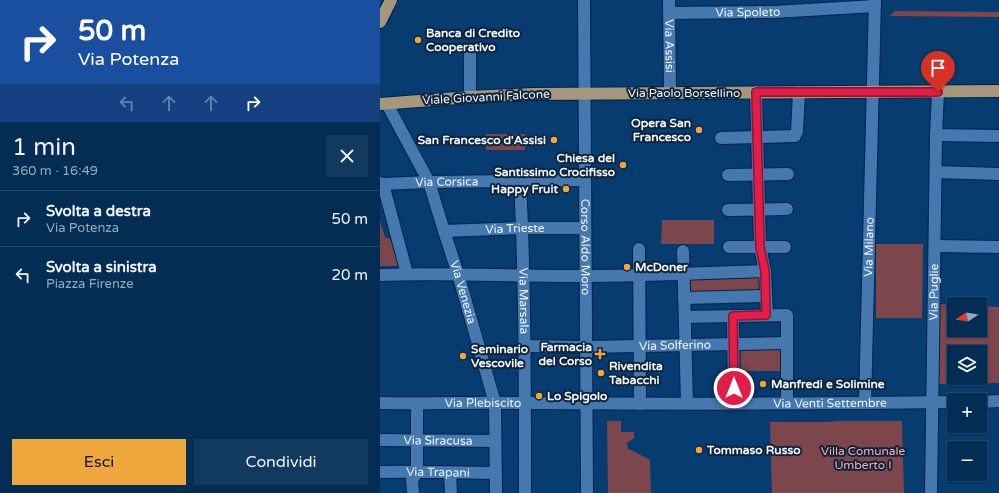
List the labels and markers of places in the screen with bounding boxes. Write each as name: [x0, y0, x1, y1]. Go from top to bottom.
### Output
place label: Banca di Credito Cooperativo: [426, 26, 520, 55]
marker: Banca di Credito Cooperativo: [413, 35, 423, 45]
pin: [921, 51, 955, 92]
place label: Opera San Francesco: [631, 116, 691, 144]
marker: Opera San Francesco: [694, 125, 704, 135]
place label: San Francesco d'Assisi: [418, 133, 546, 147]
marker: San Francesco d'Assisi: [549, 135, 559, 145]
place label: Chiesa del Santissimo Crocifisso: [494, 151, 615, 179]
marker: Chiesa del Santissimo Crocifisso: [618, 160, 628, 170]
place label: Happy Fruit: [491, 182, 558, 197]
marker: Happy Fruit: [561, 184, 571, 194]
place label: McDoner: [635, 260, 688, 274]
marker: McDoner: [622, 262, 632, 272]
place label: Farmacia del Corso: [538, 340, 592, 368]
place label: Seminario Vescovile: [471, 342, 528, 370]
marker: Farmacia del Corso: [595, 349, 605, 359]
marker: Seminario Vescovile: [458, 351, 468, 361]
place label: Rivendita Tabacchi: [608, 359, 663, 387]
marker: Rivendita Tabacchi: [596, 368, 606, 378]
place label: Manfredi e Solimine: [771, 377, 885, 391]
marker: Manfredi e Solimine: [758, 379, 768, 389]
place label: Lo Spigolo: [547, 389, 607, 404]
marker: Lo Spigolo: [534, 391, 544, 401]
place label: Tommaso Russo: [706, 443, 800, 457]
marker: Tommaso Russo: [694, 445, 704, 455]

